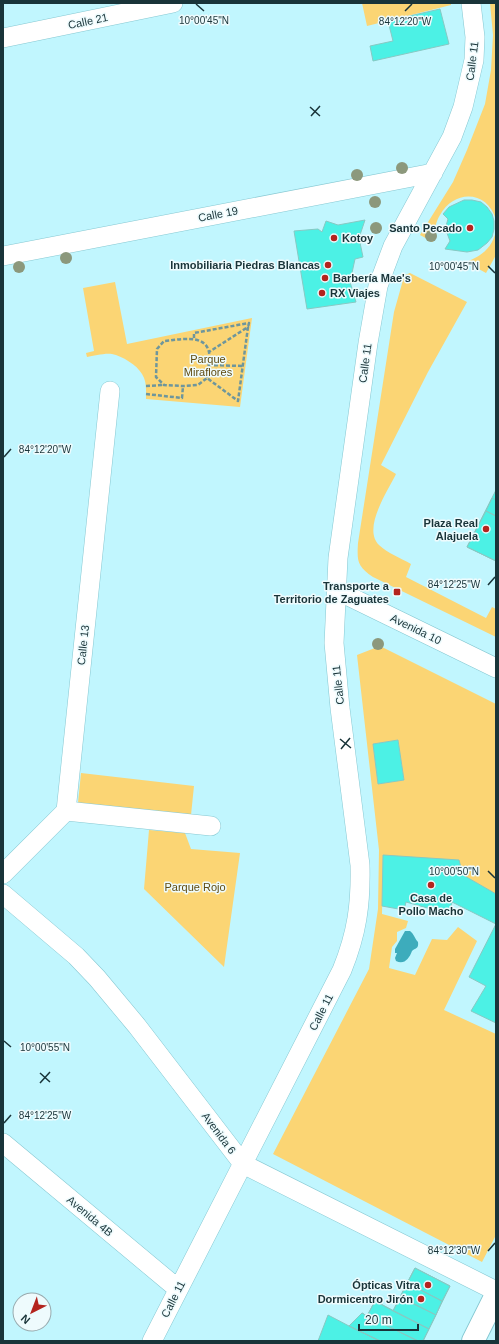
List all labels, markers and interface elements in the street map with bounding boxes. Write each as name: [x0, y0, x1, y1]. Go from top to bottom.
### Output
street label: Calle 21: [67, 11, 109, 31]
text: 10°00'45"N: [179, 15, 229, 26]
text: 84°12'20"W: [379, 16, 432, 27]
street label: Calle 11: [464, 41, 480, 81]
street label: Calle 19: [197, 204, 239, 224]
place label: Santo Pecado: [389, 222, 462, 234]
marker: Santo Pecado: [465, 223, 475, 233]
place label: Kotoy: [342, 232, 374, 244]
marker: Kotoy: [329, 233, 339, 243]
place label: Inmobiliaria Piedras Blancas: [170, 259, 320, 271]
marker: Inmobiliaria Piedras Blancas: [323, 260, 333, 270]
text: 10°00'45"N: [429, 261, 479, 272]
place label: Barbería Mae's: [333, 272, 411, 284]
marker: Barbería Mae's: [320, 273, 330, 283]
place label: RX Viajes: [330, 287, 380, 299]
marker: RX Viajes: [317, 288, 327, 298]
street label: Calle 11: [356, 343, 374, 383]
park label: Parque Miraflores: [184, 353, 233, 378]
text: 84°12'20"W: [19, 444, 72, 455]
place label: Plaza Real Alajuela: [424, 517, 479, 542]
marker: Plaza Real Alajuela: [481, 524, 491, 534]
text: 84°12'25"W: [428, 579, 481, 590]
place label: Transporte a Territorio de Zaguates: [274, 580, 390, 605]
marker: Transporte a Territorio de Zaguates: [392, 587, 402, 597]
street label: Avenida 10: [389, 612, 443, 646]
street label: Calle 13: [75, 624, 91, 666]
street label: Calle 11: [330, 665, 346, 705]
text: 10°00'50"N: [429, 866, 479, 877]
marker: Casa de Pollo Macho: [426, 880, 436, 890]
park label: Parque Rojo: [164, 881, 226, 893]
place label: Casa de Pollo Macho: [399, 892, 464, 917]
street label: Calle 11: [307, 992, 335, 1032]
text: 10°00'55"N: [20, 1042, 70, 1053]
text: 84°12'25"W: [19, 1110, 72, 1121]
street label: Avenida 6: [200, 1110, 238, 1156]
street label: Avenida 4B: [65, 1193, 115, 1239]
text: 84°12'30"W: [428, 1245, 481, 1256]
street label: Calle 11: [159, 1279, 187, 1319]
place label: Ópticas Vitra: [352, 1279, 421, 1291]
marker: Ópticas Vitra: [423, 1280, 433, 1290]
north arrow: [12, 1292, 52, 1332]
place label: Dormicentro Jirón: [318, 1293, 413, 1305]
marker: Dormicentro Jirón: [416, 1294, 426, 1304]
scale bar: [359, 1306, 418, 1332]
text: N: [18, 1312, 32, 1327]
text: 20 m: [365, 1313, 392, 1327]

